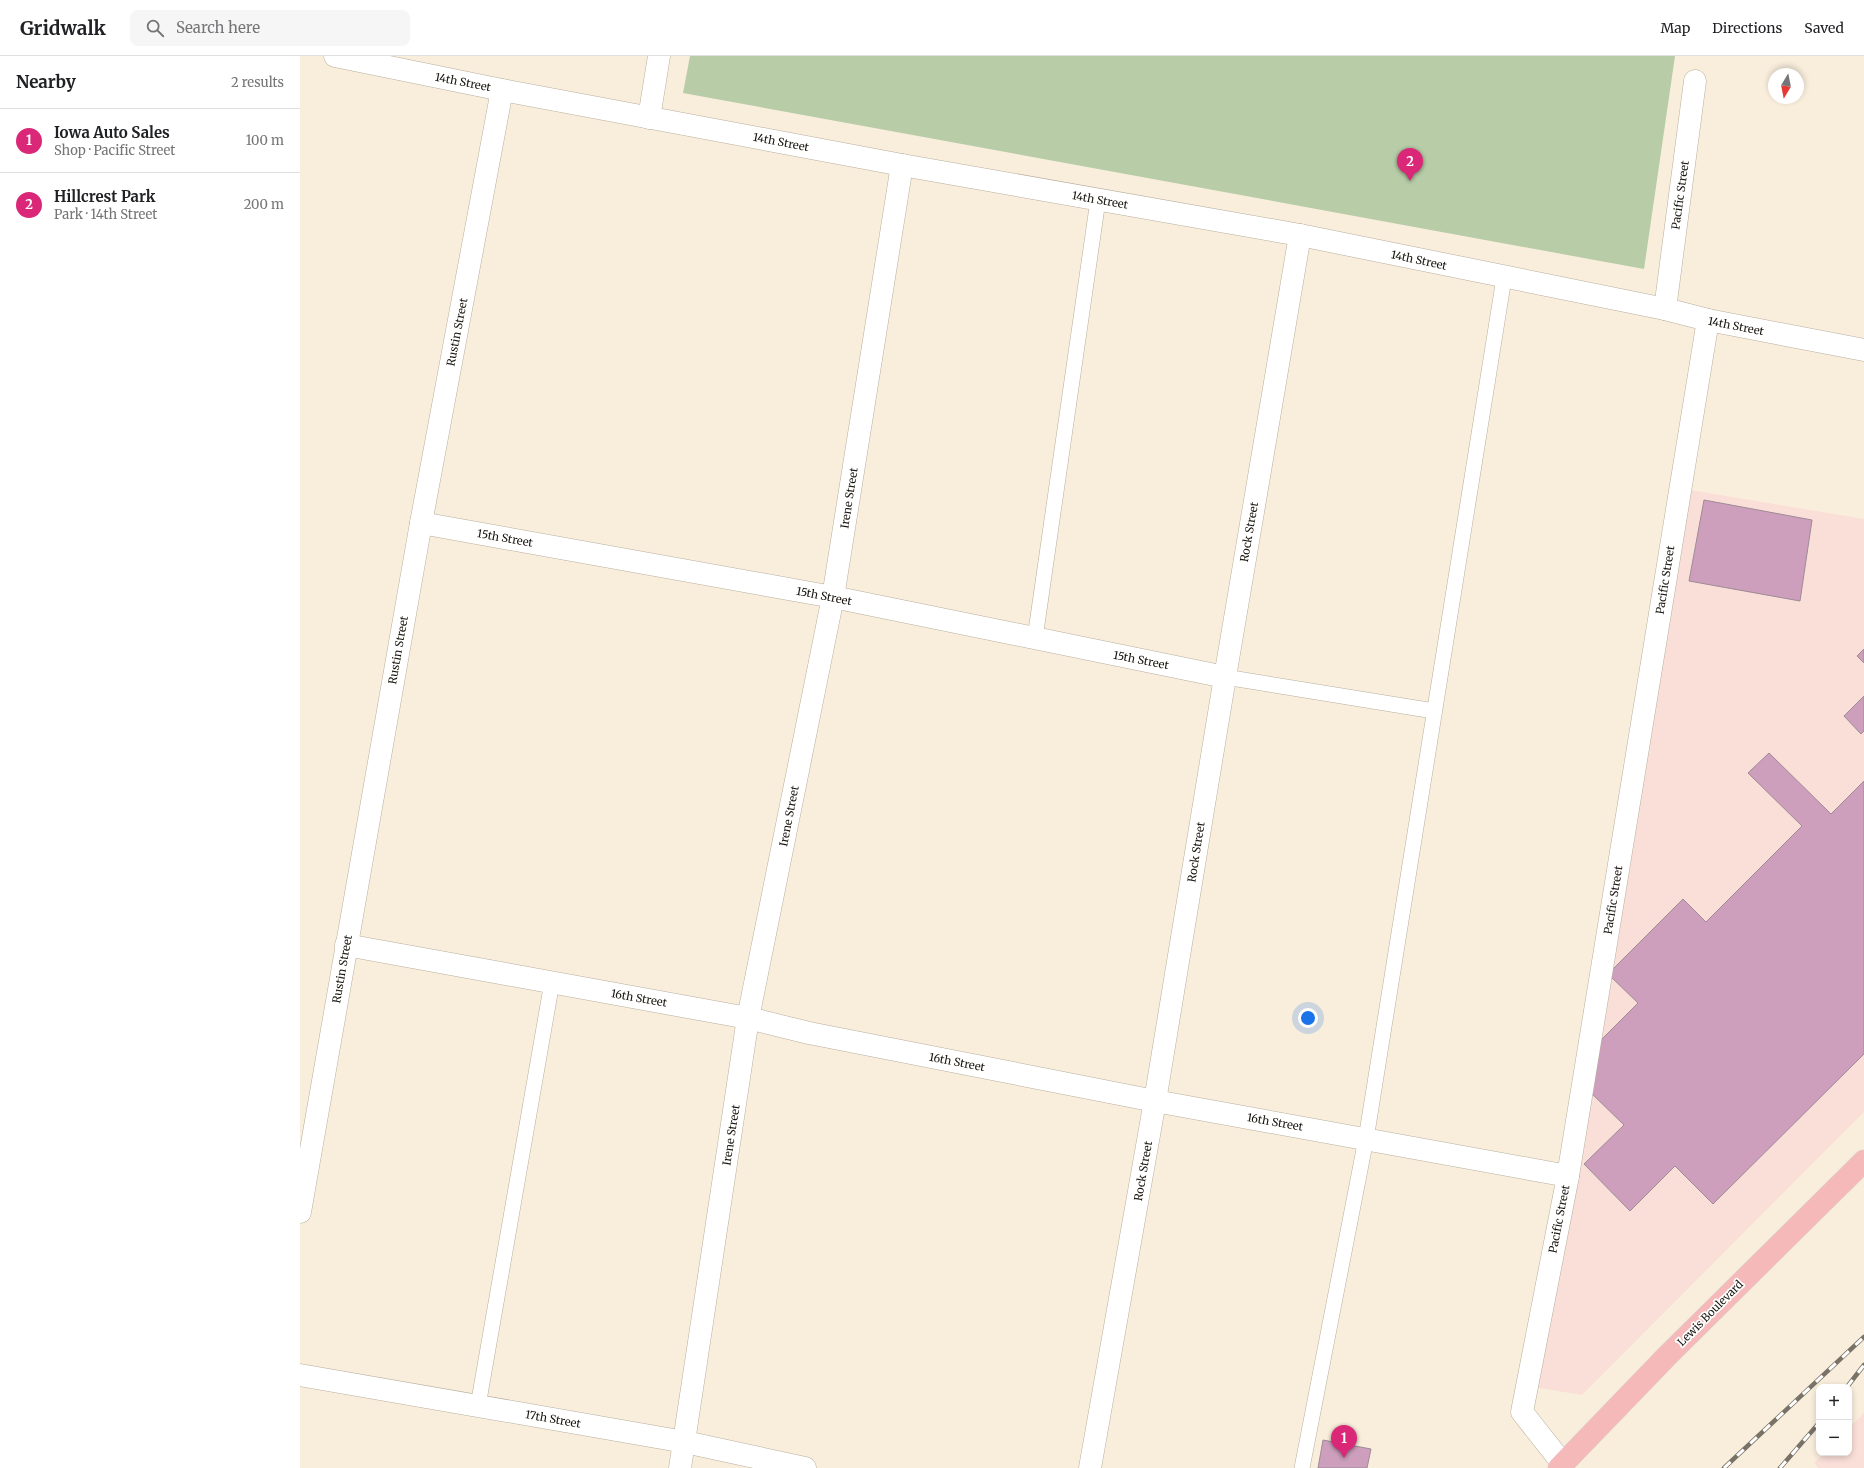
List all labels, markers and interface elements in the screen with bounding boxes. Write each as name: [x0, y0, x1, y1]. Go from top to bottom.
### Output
search box: [130, 10, 410, 46]
text: Gridwalk: [20, 16, 106, 40]
icon: search: [144, 17, 166, 39]
text: Search here: [176, 18, 260, 37]
text: Map: [1660, 19, 1690, 37]
text: Directions: [1712, 19, 1782, 37]
text: Saved: [1804, 19, 1844, 37]
north arrow: [1768, 68, 1804, 104]
street label: 14th Street: [434, 70, 493, 94]
text: Nearby: [16, 71, 76, 93]
text: 2 results: [231, 74, 284, 91]
text: Iowa Auto Sales: [54, 123, 170, 142]
street label: 14th Street: [752, 130, 811, 154]
text: 1: [26, 132, 32, 149]
text: 100 m: [246, 132, 284, 149]
text: Shop · Pacific Street: [54, 142, 175, 159]
pin: 2: [1397, 148, 1423, 181]
street label: Pacific Street: [1668, 159, 1692, 230]
text: Hillcrest Park: [54, 187, 155, 206]
street label: 14th Street: [1071, 188, 1130, 212]
text: 2: [25, 196, 33, 213]
text: 200 m: [244, 196, 284, 213]
text: Park · 14th Street: [54, 206, 157, 223]
street label: 14th Street: [1390, 247, 1449, 273]
street label: Rustin Street: [444, 296, 471, 367]
street label: 14th Street: [1707, 314, 1766, 338]
street label: Irene Street: [837, 466, 861, 529]
street label: Rock Street: [1237, 500, 1261, 563]
street label: 15th Street: [476, 526, 535, 550]
street label: Pacific Street: [1653, 544, 1677, 615]
street label: 15th Street: [795, 584, 854, 608]
street label: Rustin Street: [385, 614, 411, 685]
street label: 15th Street: [1112, 648, 1171, 672]
street label: Irene Street: [776, 784, 802, 847]
street label: Rock Street: [1184, 820, 1208, 883]
street label: Pacific Street: [1601, 864, 1625, 935]
street label: Rustin Street: [329, 933, 355, 1004]
street label: 16th Street: [610, 986, 669, 1010]
your location: [1298, 1008, 1318, 1028]
street label: 16th Street: [928, 1050, 987, 1074]
street label: Irene Street: [719, 1103, 743, 1166]
street label: 16th Street: [1246, 1110, 1305, 1134]
street label: Rock Street: [1131, 1139, 1155, 1202]
street label: Pacific Street: [1546, 1183, 1573, 1254]
street label: Lewis Boulevard: [1674, 1277, 1746, 1349]
map controls: [1816, 1384, 1852, 1456]
button: +: [1816, 1384, 1852, 1420]
street label: 17th Street: [524, 1407, 582, 1431]
button: −: [1816, 1420, 1852, 1456]
pin: 1: [1331, 1425, 1357, 1458]

